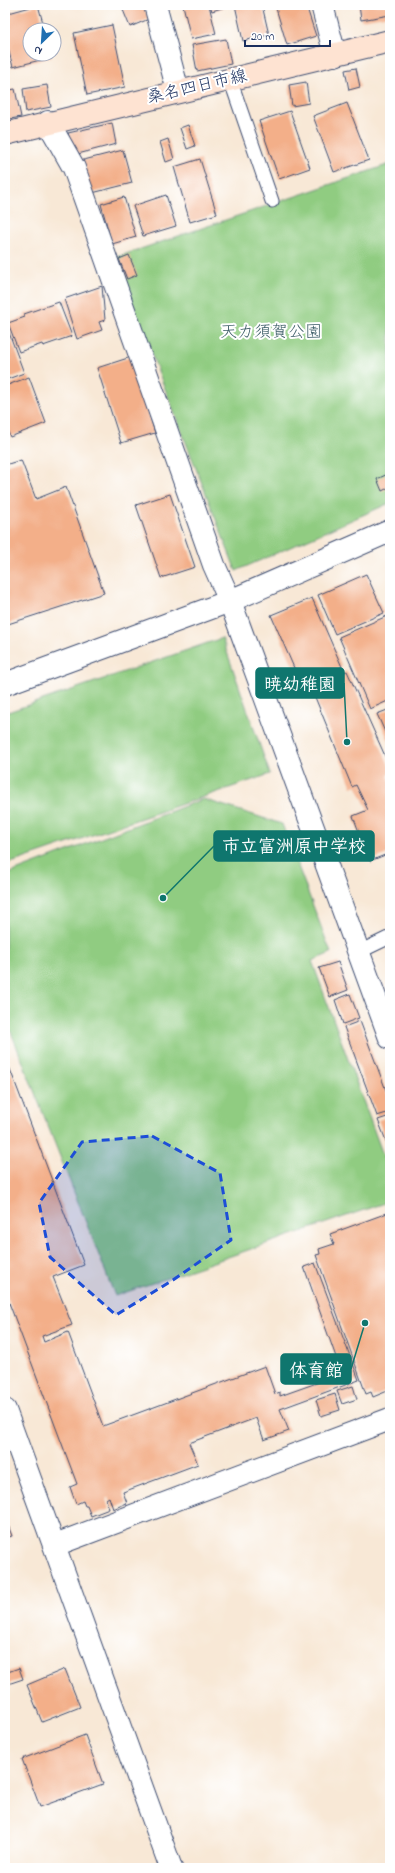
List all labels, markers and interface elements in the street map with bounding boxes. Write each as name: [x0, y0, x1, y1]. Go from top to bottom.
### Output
north arrow: [22, 22, 62, 62]
scale bar: [245, 22, 330, 48]
text: 20 m: [251, 28, 274, 46]
text: N: [31, 41, 45, 59]
street label: 桑名四日市線: [144, 63, 250, 111]
park label: 天カ須賀公園: [220, 320, 322, 345]
callout: 暁幼稚園: [256, 668, 344, 698]
text: 暁幼稚園: [264, 673, 336, 699]
callout: 市立富洲原中学校: [214, 831, 374, 861]
text: 市立富洲原中学校: [222, 835, 366, 861]
callout: 体育館: [281, 1354, 351, 1384]
text: 体育館: [289, 1359, 343, 1385]

